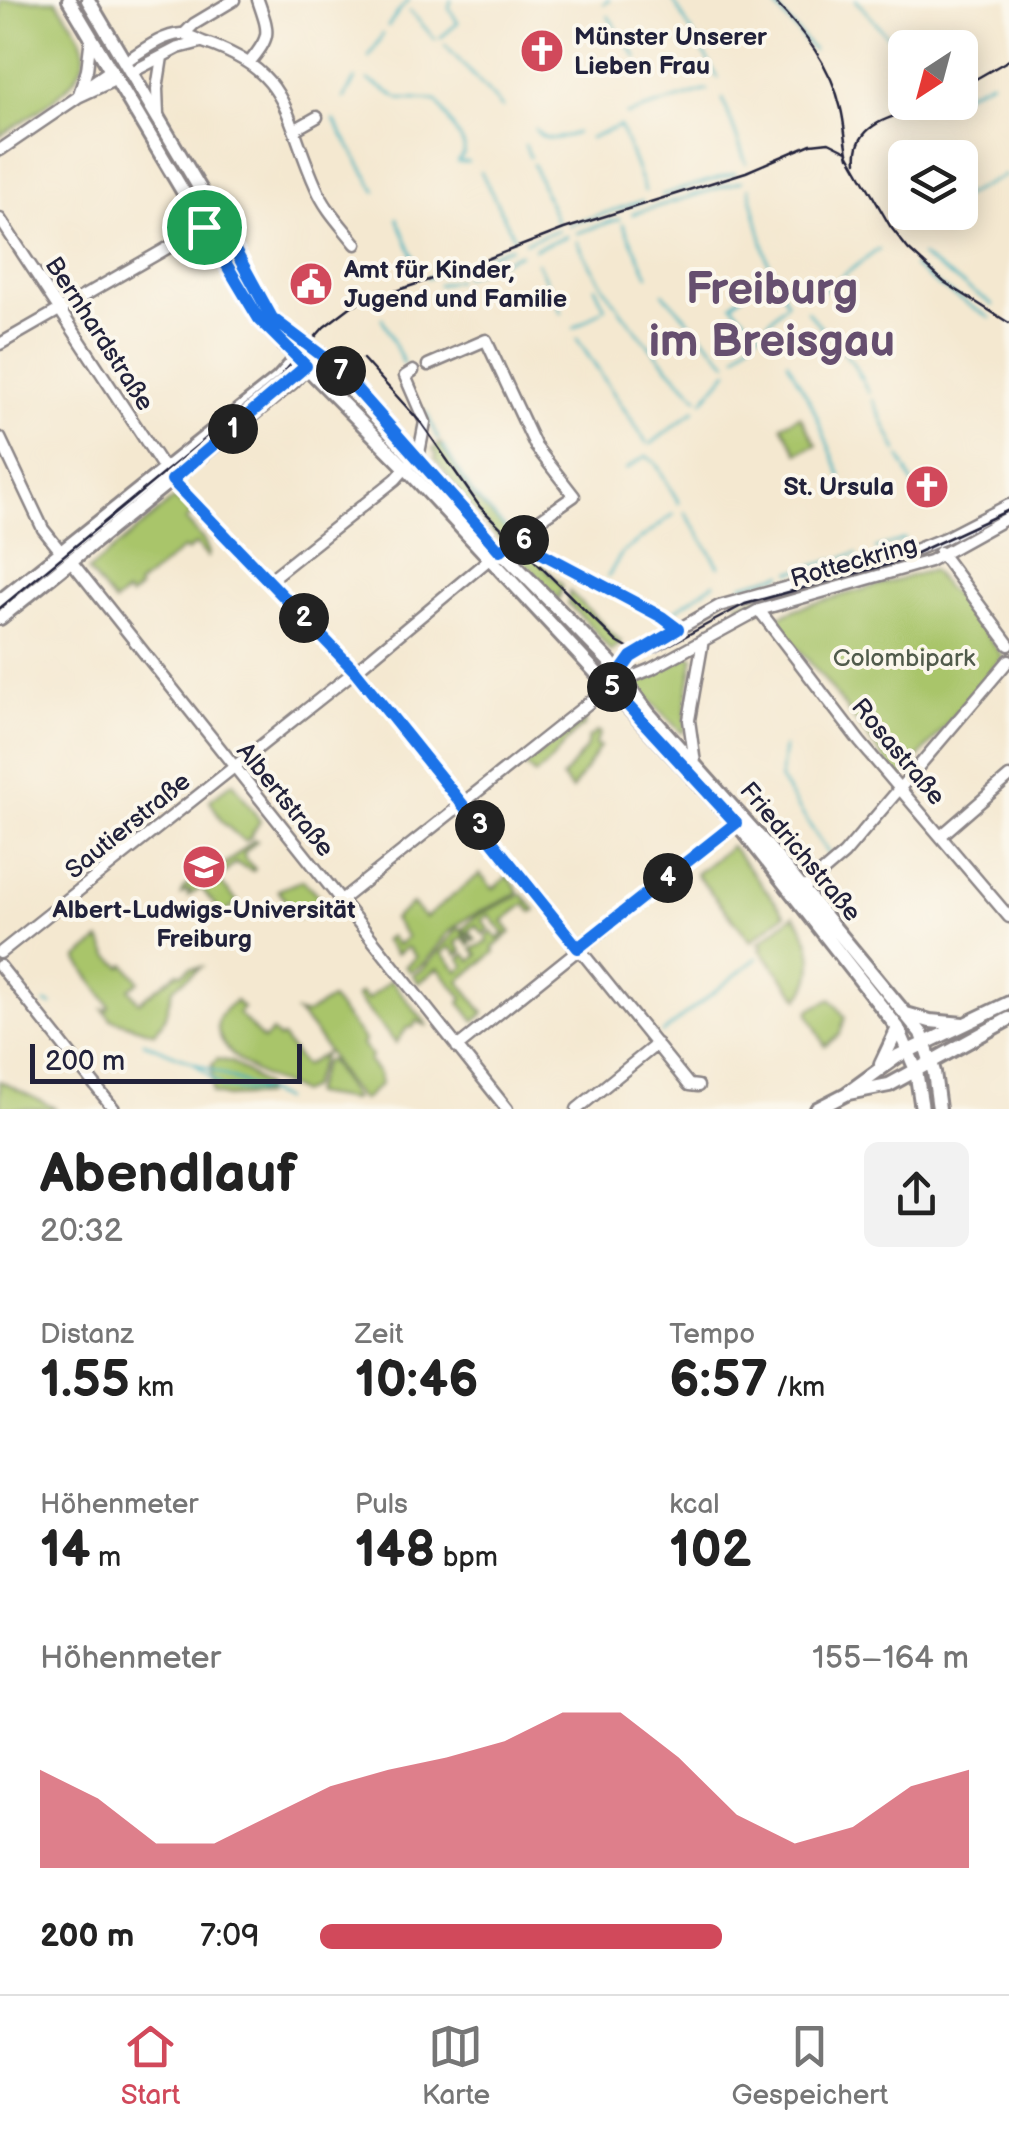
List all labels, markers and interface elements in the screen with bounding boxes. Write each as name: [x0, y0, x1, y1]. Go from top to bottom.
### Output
place label: Münster Unserer Lieben Frau: [574, 22, 768, 82]
church icon: Münster Unserer Lieben Frau: [519, 28, 565, 74]
north arrow: [888, 30, 978, 120]
map controls: [888, 30, 978, 230]
button: layers: [888, 140, 978, 230]
pin: [162, 185, 247, 270]
icon: arrive: [177, 200, 232, 255]
street label: Bernhardstraße: [38, 251, 160, 417]
place label: Amt für Kinder, Jugend und Familie: [343, 255, 567, 315]
public building icon: Amt für Kinder, Jugend und Familie: [288, 261, 334, 307]
district label: Freiburg im Breisgau: [649, 263, 895, 370]
pin: 7: [316, 346, 366, 396]
text: 7: [333, 354, 349, 387]
pin: 1: [208, 404, 258, 454]
text: 1: [227, 412, 239, 445]
church icon: St. Ursula: [904, 464, 950, 510]
place label: St. Ursula: [783, 472, 894, 503]
pin: 6: [499, 515, 549, 565]
text: 6: [516, 523, 532, 556]
street label: Rotteckring: [787, 529, 921, 595]
pin: 2: [279, 593, 329, 643]
text: 2: [296, 601, 312, 634]
park label: Colombipark: [833, 643, 976, 674]
pin: 5: [587, 662, 637, 712]
text: 5: [604, 670, 620, 703]
street label: Rosastraße: [844, 692, 952, 812]
street label: Albertstraße: [230, 737, 341, 864]
street label: Sautierstraße: [59, 766, 197, 886]
street label: Friedrichstraße: [733, 776, 867, 928]
pin: 3: [455, 800, 505, 850]
text: 3: [472, 808, 488, 841]
school or university icon: Albert-Ludwigs-Universität Freiburg: [181, 844, 227, 890]
pin: 4: [643, 853, 693, 903]
text: 4: [660, 861, 676, 894]
place label: Albert-Ludwigs-Universität Freiburg: [51, 895, 356, 955]
scale bar: [30, 1039, 302, 1084]
text: 200 m: [45, 1045, 125, 1078]
text: Abendlauf: [40, 1141, 297, 1208]
button: share: [864, 1142, 969, 1247]
text: 20:32: [40, 1212, 123, 1251]
text: Distanz: [40, 1318, 134, 1351]
text: Zeit: [355, 1318, 404, 1351]
text: Tempo: [669, 1318, 755, 1351]
text: 1.55: [40, 1351, 130, 1411]
text: 10:46: [355, 1351, 479, 1411]
text: 6:57: [669, 1351, 768, 1411]
text: km: [130, 1371, 174, 1404]
text: /km: [768, 1371, 825, 1404]
text: Höhenmeter: [40, 1488, 198, 1521]
text: Puls: [355, 1488, 408, 1521]
text: kcal: [669, 1488, 720, 1521]
text: 14: [40, 1521, 91, 1581]
text: 148: [355, 1521, 435, 1581]
text: 102: [669, 1521, 751, 1581]
text: m: [91, 1541, 121, 1574]
text: bpm: [435, 1541, 498, 1574]
text: Höhenmeter: [40, 1639, 221, 1678]
text: 155–164 m: [812, 1639, 969, 1678]
text: 200 m: [40, 1917, 134, 1956]
text: 7:09: [200, 1917, 260, 1956]
tab: Start: [121, 2019, 180, 2112]
tab: Karte: [422, 2019, 490, 2112]
tab: Gespeichert: [731, 2019, 888, 2112]

